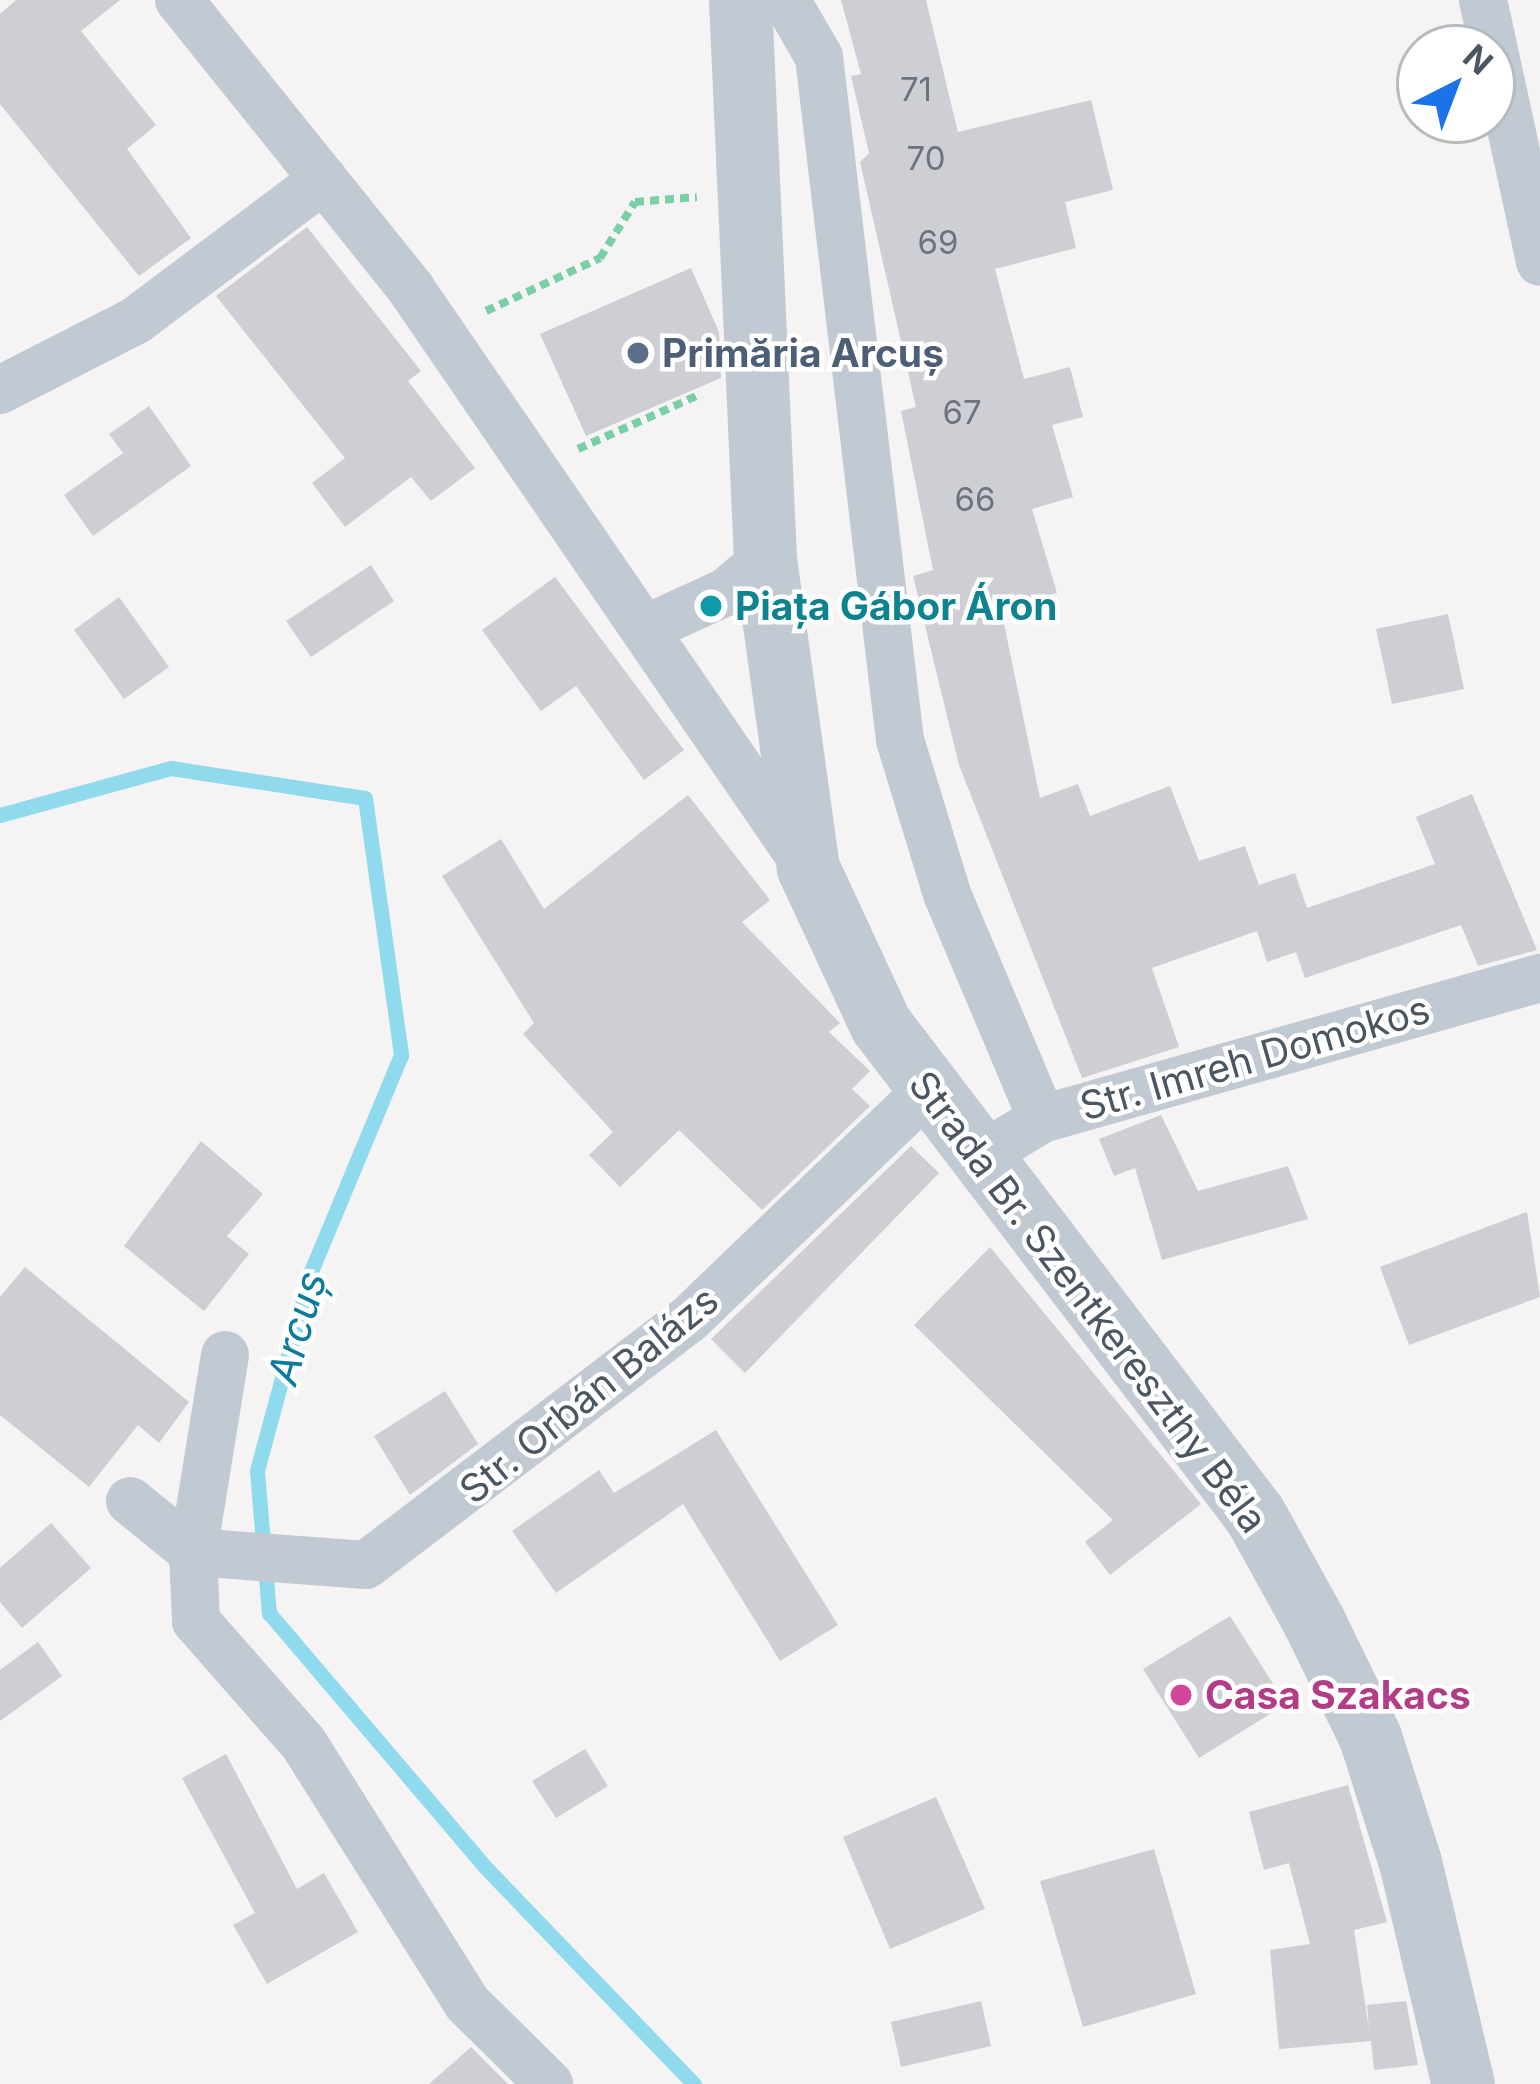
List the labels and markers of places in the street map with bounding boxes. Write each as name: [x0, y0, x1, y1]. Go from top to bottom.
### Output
place label: Primăria Arcuș: [662, 330, 944, 376]
marker: Primăria Arcuș: [625, 340, 651, 366]
place label: Piața Gábor Áron: [735, 583, 1058, 629]
marker: Piața Gábor Áron: [698, 593, 724, 619]
place label: Casa Szakacs: [1205, 1672, 1471, 1718]
marker: Casa Szakacs: [1168, 1682, 1194, 1708]

